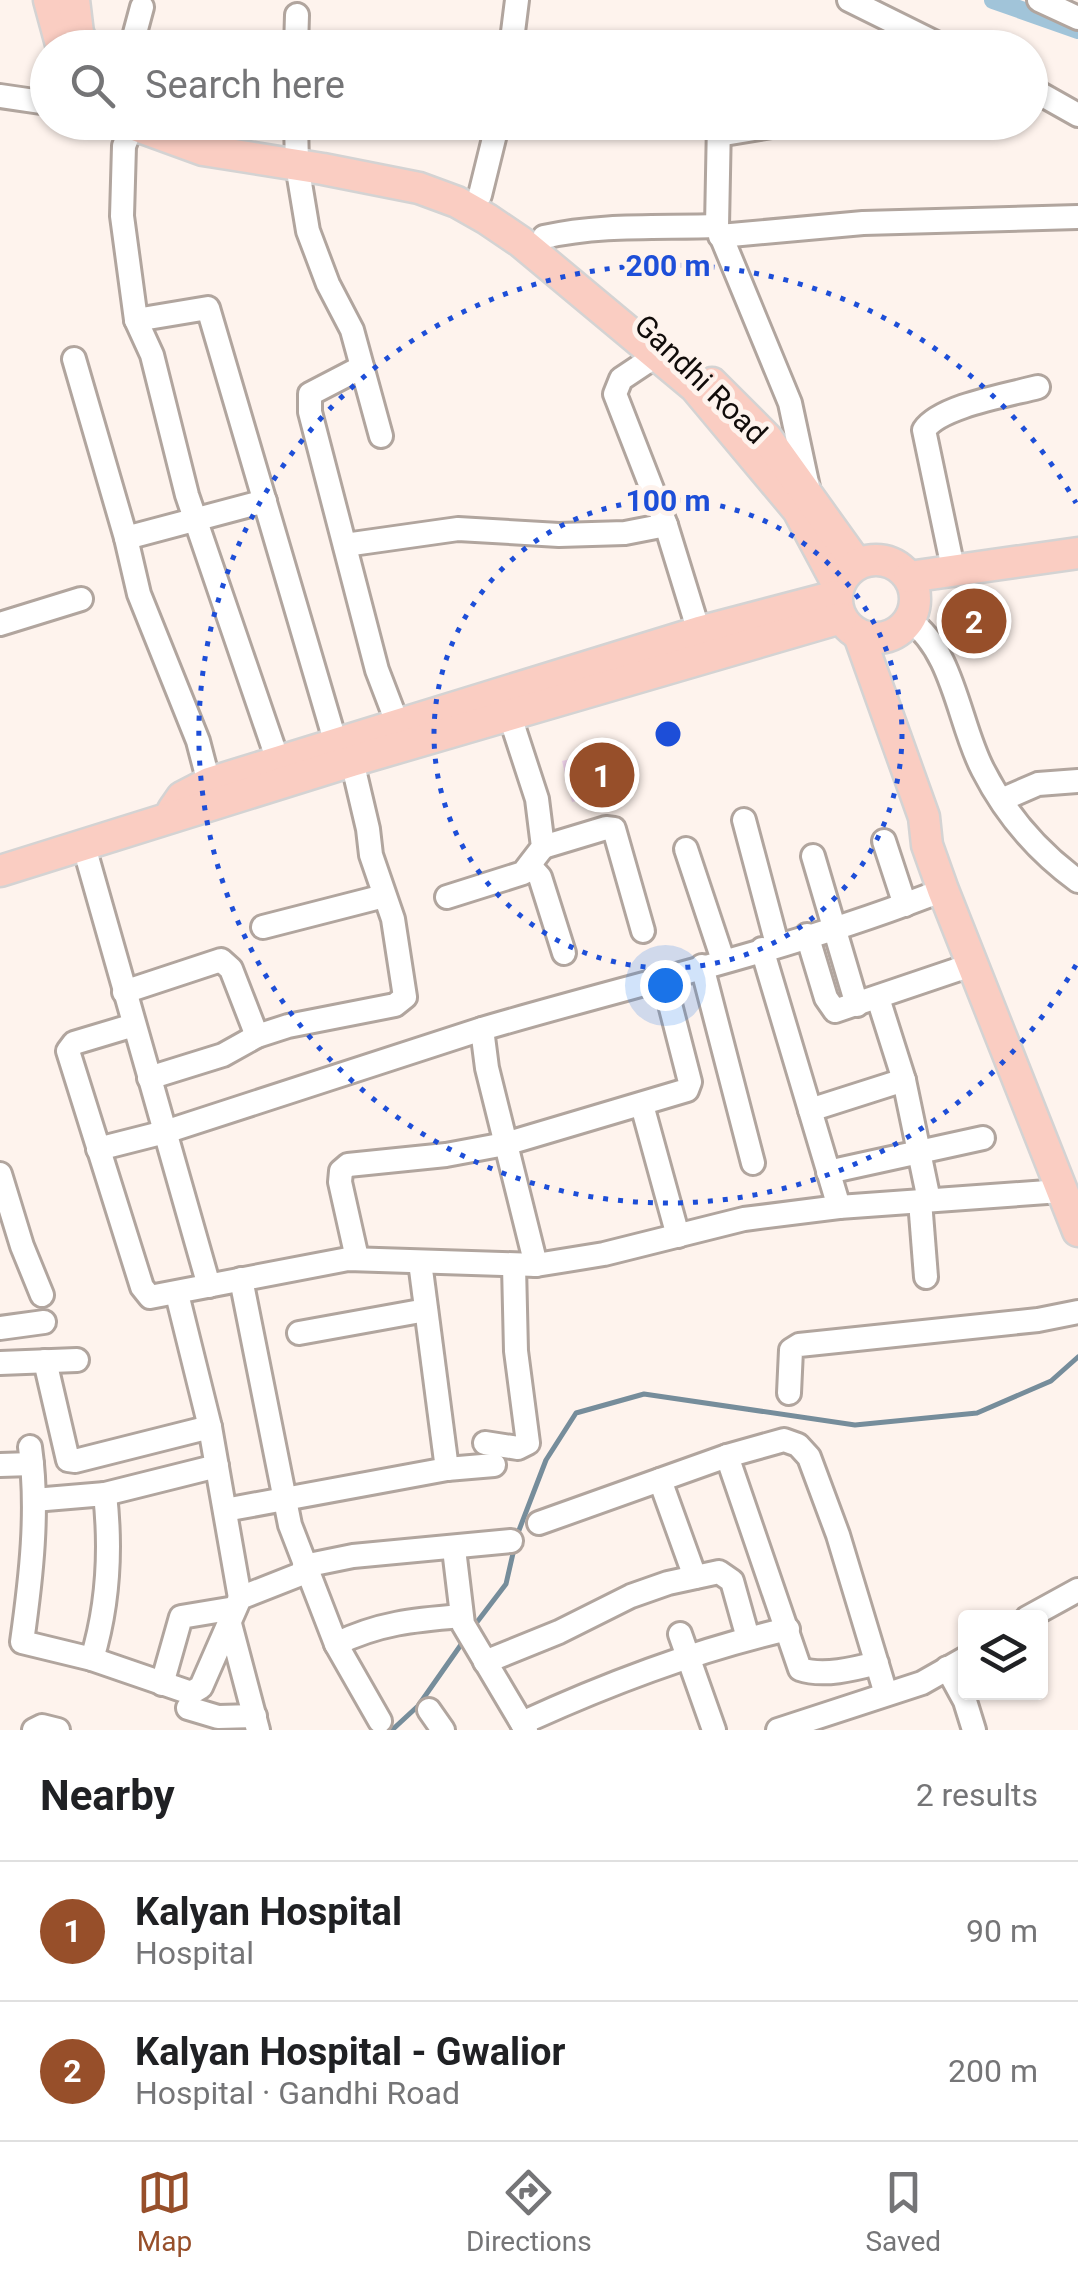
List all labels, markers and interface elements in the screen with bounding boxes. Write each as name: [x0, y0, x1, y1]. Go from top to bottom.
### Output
search box: [30, 30, 1048, 140]
icon: search: [65, 58, 120, 113]
text: Search here: [145, 63, 345, 107]
text: 200 m: [625, 248, 711, 283]
street label: Gandhi Road: [628, 307, 774, 451]
text: 100 m: [625, 483, 711, 518]
pin: 2: [942, 584, 1006, 658]
centre of rings: [650, 716, 686, 752]
pin: 1: [570, 738, 634, 812]
your location: [640, 960, 691, 1011]
map controls: [958, 1610, 1048, 1700]
button: layers: [958, 1610, 1048, 1700]
text: Nearby: [40, 1771, 175, 1820]
text: 2 results: [916, 1776, 1038, 1814]
text: Kalyan Hospital: [135, 1890, 402, 1934]
text: 1: [63, 1912, 82, 1950]
text: 90 m: [966, 1912, 1038, 1950]
text: Hospital: [135, 1934, 254, 1972]
text: Kalyan Hospital - Gwalior: [135, 2030, 565, 2074]
text: 2: [63, 2052, 82, 2090]
text: 200 m: [948, 2052, 1038, 2090]
text: Hospital · Gandhi Road: [135, 2074, 460, 2112]
tab: Map: [137, 2165, 192, 2258]
tab: Directions: [466, 2165, 592, 2258]
tab: Saved: [865, 2165, 941, 2258]

